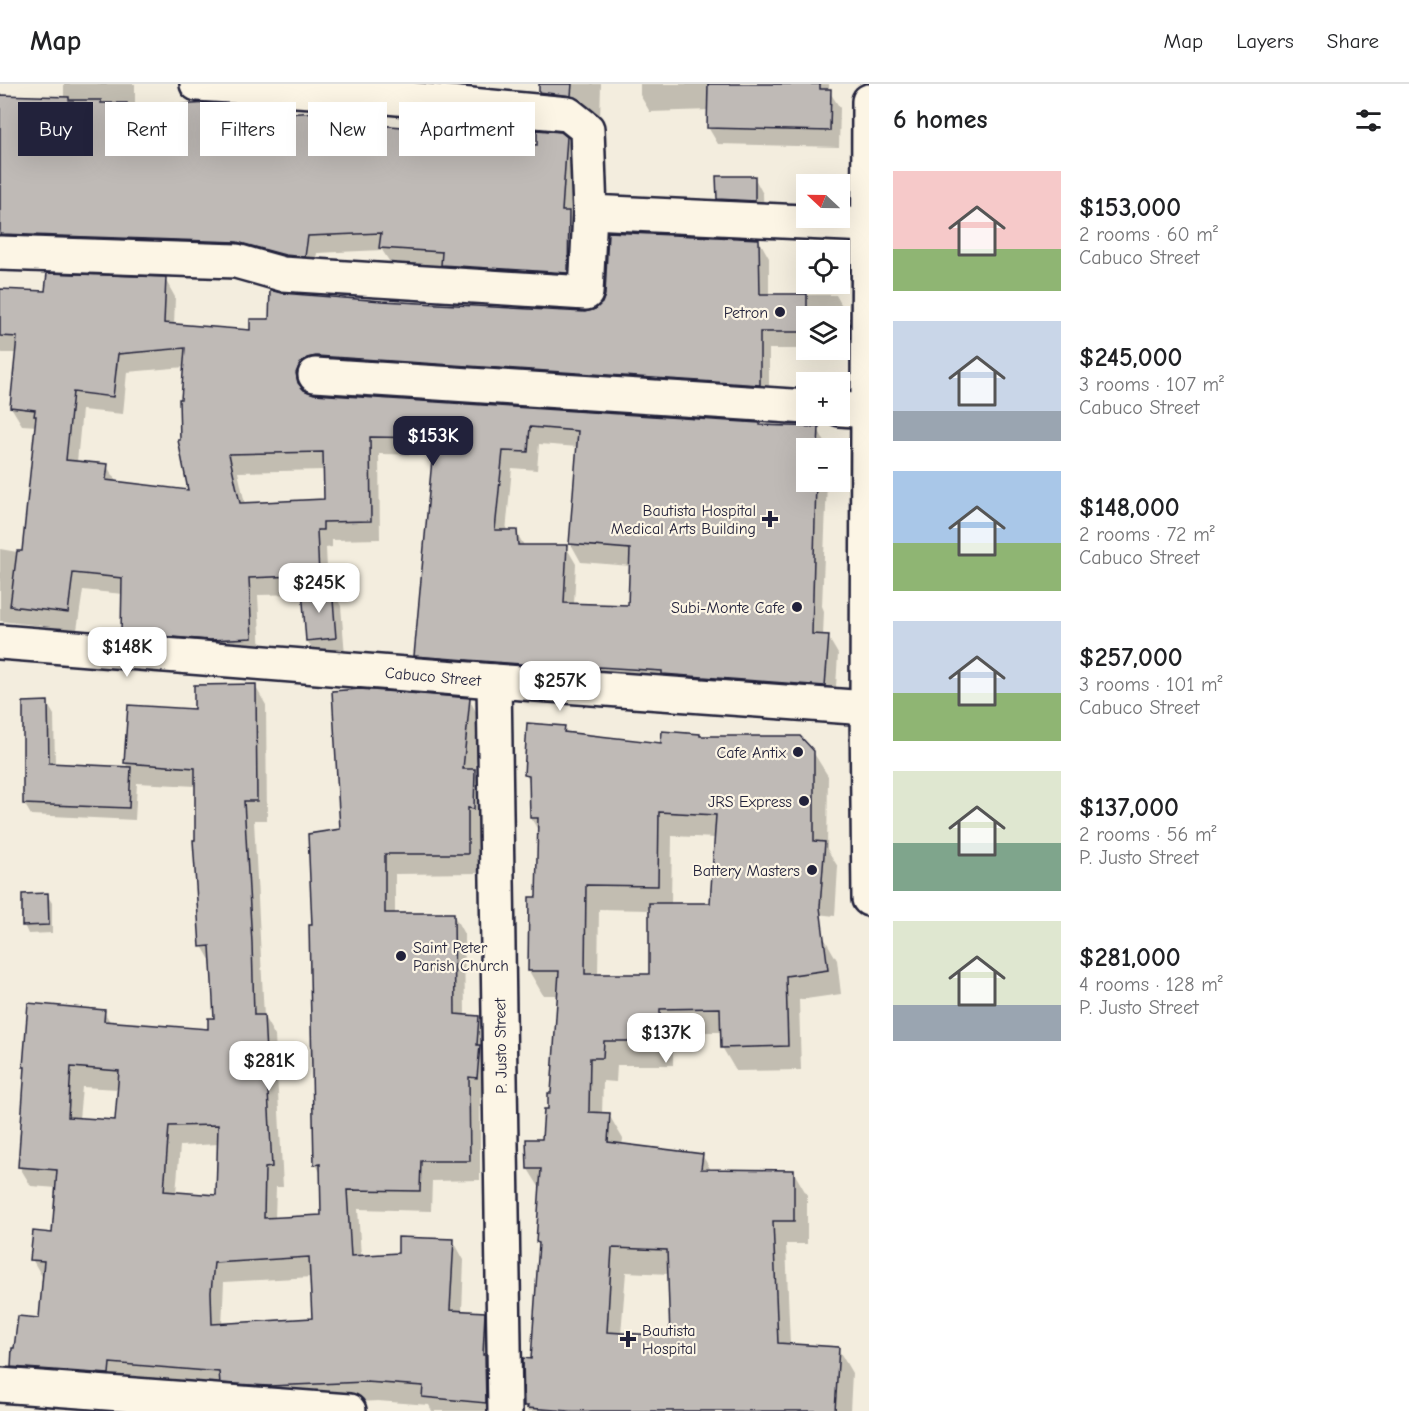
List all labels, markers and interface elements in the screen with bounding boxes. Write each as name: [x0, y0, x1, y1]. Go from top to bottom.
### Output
text: Map: [30, 25, 81, 57]
text: Map: [1164, 29, 1203, 53]
text: Layers: [1236, 29, 1294, 53]
text: Share: [1327, 29, 1379, 53]
chip: Buy: [18, 102, 93, 156]
chip: Rent: [105, 102, 188, 156]
chip: Filters: [200, 102, 296, 156]
chip: New: [308, 102, 387, 156]
chip: Apartment: [399, 102, 535, 156]
icon: filters: [1352, 104, 1385, 137]
text: 6 homes: [893, 105, 988, 135]
north arrow: [796, 174, 850, 228]
map controls: [796, 174, 850, 492]
text: $153,000: [1079, 193, 1181, 223]
icon: home: [941, 195, 1013, 267]
text: 2 rooms · 60 m²: [1079, 223, 1218, 246]
button: locate: [796, 240, 850, 294]
text: Cabuco Street: [1079, 246, 1200, 269]
place label: Petron: [724, 304, 768, 322]
marker: Petron: [773, 305, 787, 319]
button: layers: [796, 306, 850, 360]
text: $245,000: [1079, 343, 1182, 373]
icon: home: [941, 345, 1013, 417]
button: +: [796, 372, 850, 426]
text: 3 rooms · 107 m²: [1079, 373, 1224, 396]
text: Cabuco Street: [1079, 396, 1200, 419]
pin: $153K: [391, 416, 475, 467]
text: $153K: [407, 424, 459, 447]
button: −: [796, 438, 850, 492]
text: $148,000: [1079, 493, 1180, 523]
icon: home: [941, 495, 1013, 567]
place label: Bautista Hospital Medical Arts Building: [611, 502, 756, 538]
marker: Bautista Hospital Medical Arts Building: [761, 510, 779, 528]
text: 2 rooms · 72 m²: [1079, 523, 1215, 546]
text: Cabuco Street: [1079, 546, 1200, 569]
pin: $245K: [277, 563, 361, 614]
text: $245K: [293, 571, 345, 594]
place label: Subi-Monte Cafe: [671, 599, 785, 617]
marker: Subi-Monte Cafe: [790, 600, 804, 614]
pin: $148K: [85, 627, 169, 678]
text: $148K: [102, 635, 152, 658]
text: $257,000: [1079, 643, 1183, 673]
icon: home: [941, 645, 1013, 717]
pin: $257K: [518, 661, 602, 712]
street label: Cabuco Street: [384, 664, 482, 690]
text: $257K: [534, 669, 586, 692]
text: 3 rooms · 101 m²: [1079, 673, 1223, 696]
text: Cabuco Street: [1079, 696, 1200, 719]
place label: Cafe Antix: [716, 744, 786, 762]
marker: Cafe Antix: [791, 745, 805, 759]
place label: JRS Express: [708, 793, 792, 811]
text: $137,000: [1079, 793, 1179, 823]
marker: JRS Express: [797, 794, 811, 808]
icon: home: [941, 795, 1013, 867]
text: 2 rooms · 56 m²: [1079, 823, 1217, 846]
text: P. Justo Street: [1079, 846, 1199, 869]
place label: Battery Masters: [693, 862, 800, 880]
marker: Battery Masters: [805, 863, 819, 877]
place label: Saint Peter Parish Church: [413, 939, 509, 975]
text: $281,000: [1079, 943, 1181, 973]
icon: home: [941, 945, 1013, 1017]
marker: Saint Peter Parish Church: [394, 949, 408, 963]
text: 4 rooms · 128 m²: [1079, 973, 1223, 996]
text: P. Justo Street: [1079, 996, 1199, 1019]
street label: P. Justo Street: [491, 997, 511, 1094]
pin: $137K: [624, 1013, 708, 1064]
text: $137K: [641, 1021, 691, 1044]
pin: $281K: [227, 1041, 311, 1092]
text: $281K: [243, 1049, 295, 1072]
place label: Bautista Hospital: [642, 1322, 697, 1358]
marker: Bautista Hospital: [619, 1330, 637, 1348]

